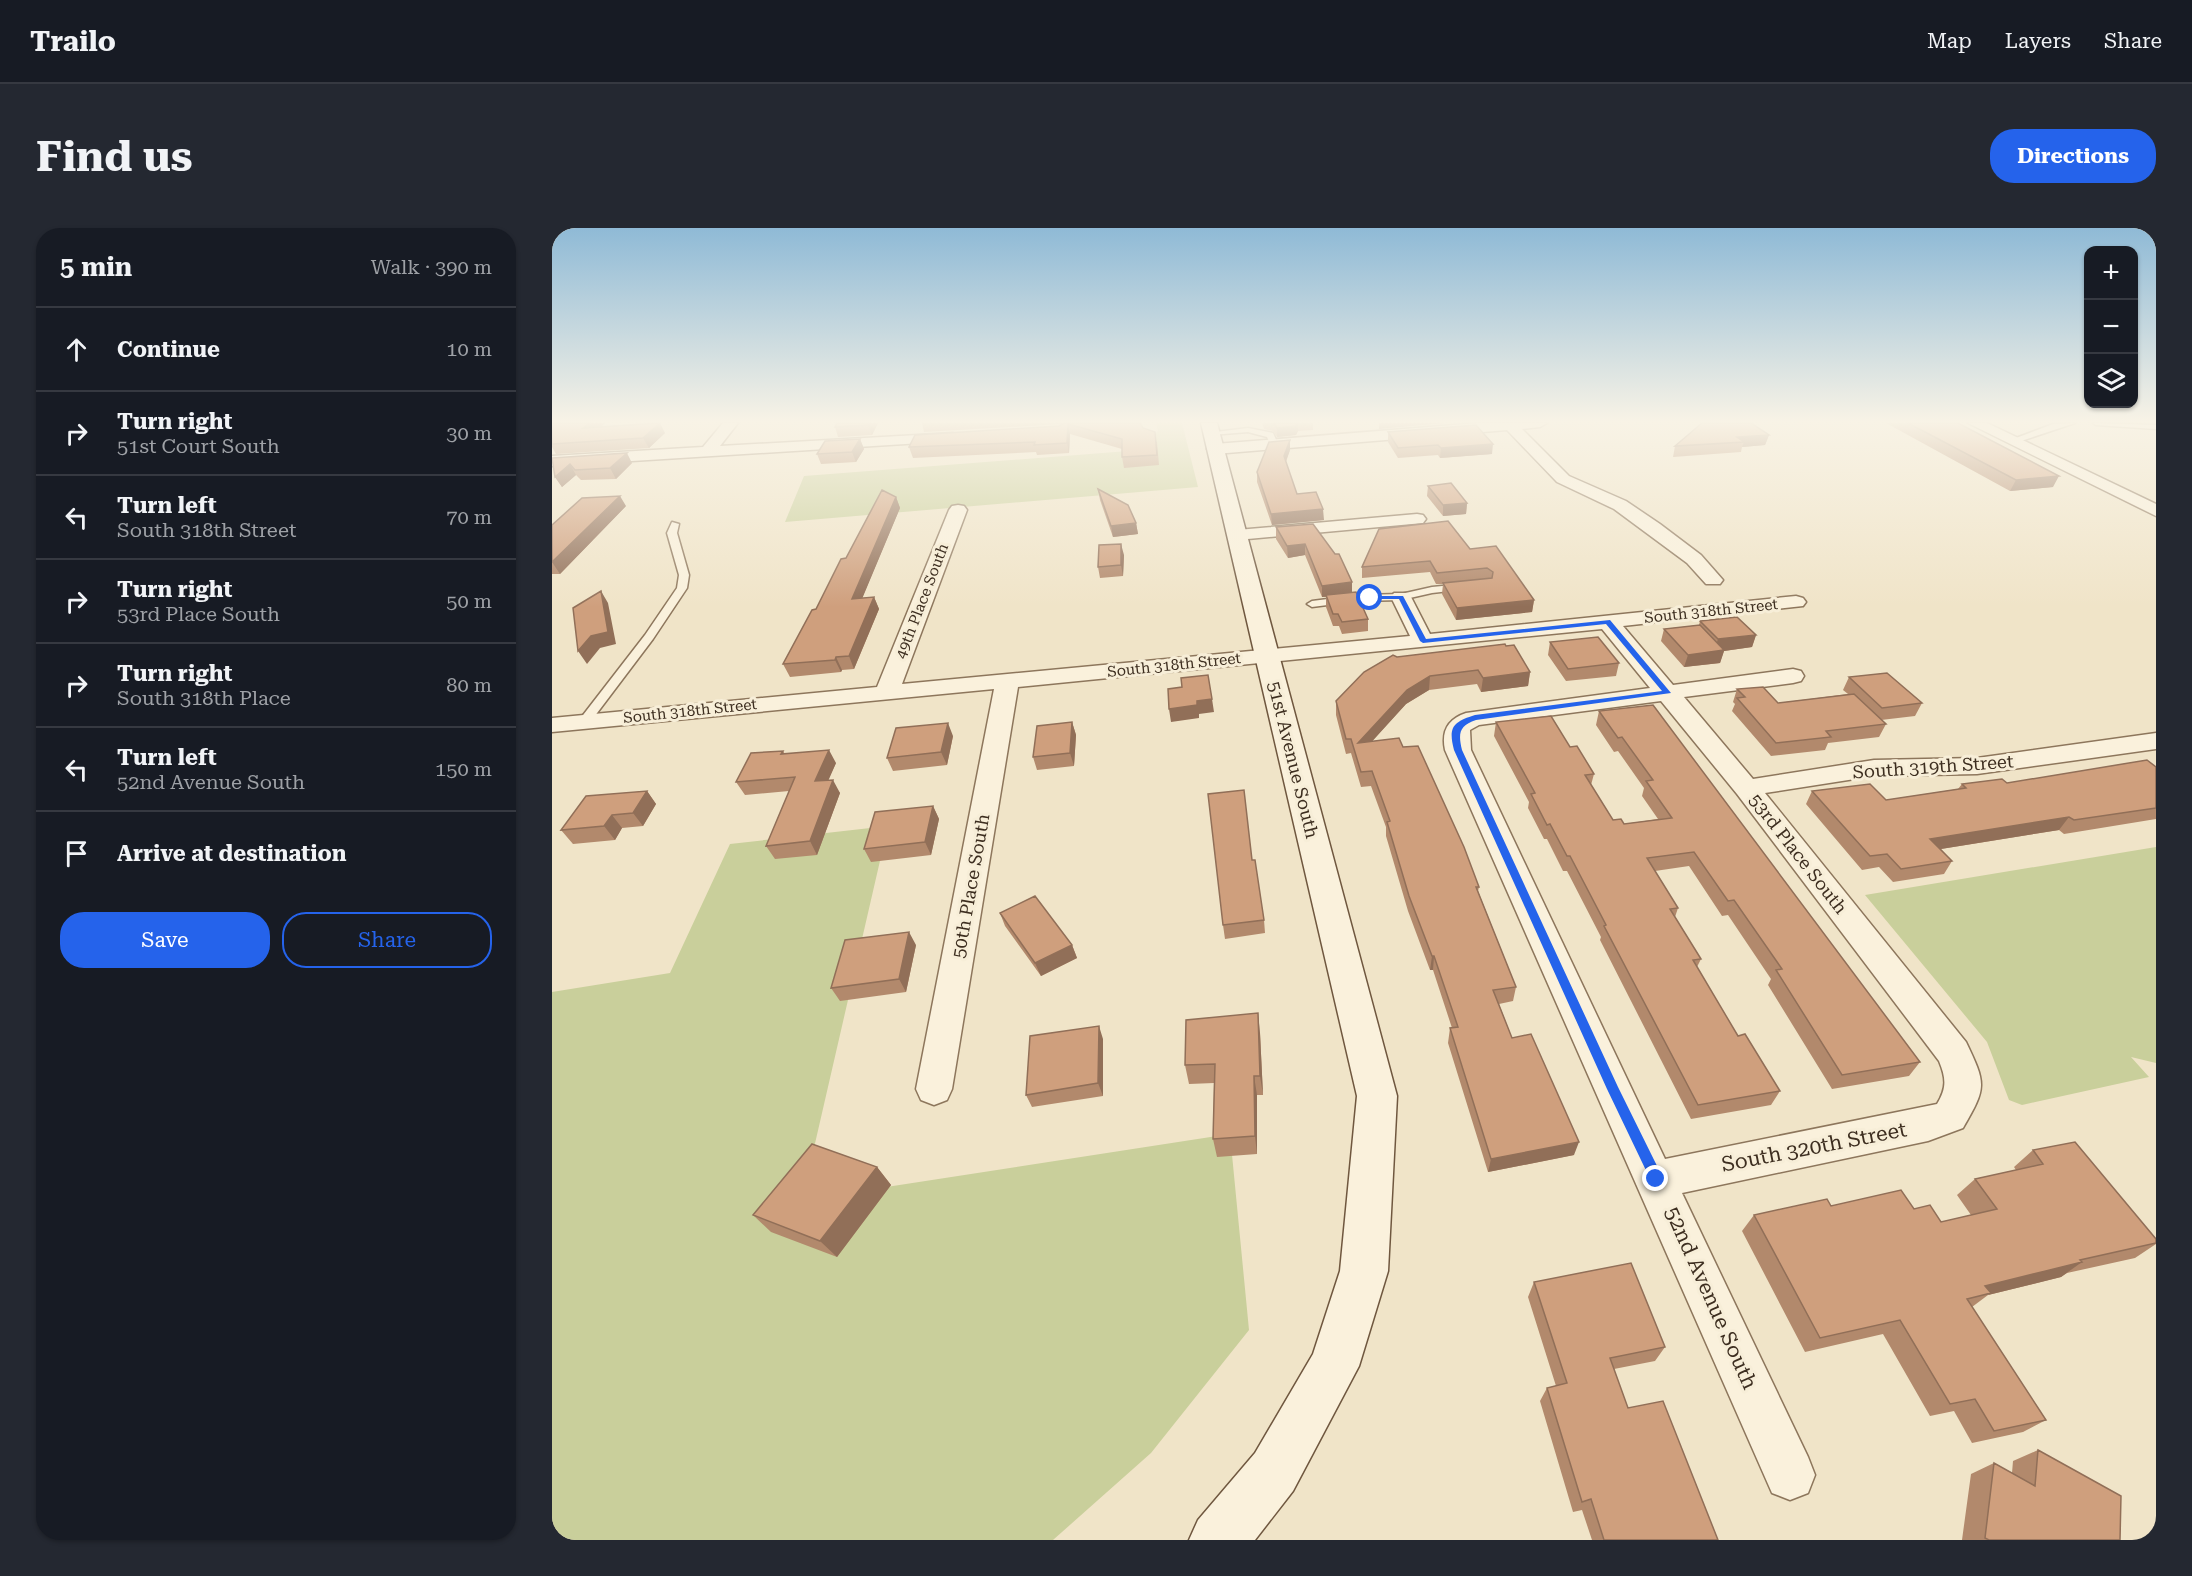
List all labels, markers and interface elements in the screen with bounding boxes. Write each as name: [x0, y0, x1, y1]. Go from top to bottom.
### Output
text: Trailo: [30, 25, 116, 58]
text: Map: [1927, 29, 1972, 53]
text: Layers: [2005, 29, 2071, 53]
text: Share: [2104, 29, 2162, 53]
button: Directions: [1990, 129, 2156, 183]
text: Find us: [36, 132, 193, 181]
map controls: [2084, 246, 2138, 408]
button: +: [2084, 246, 2138, 300]
text: 5 min: [60, 252, 132, 282]
text: Walk · 390 m: [371, 255, 492, 279]
button: −: [2084, 300, 2138, 354]
icon: ahead: [60, 333, 93, 366]
text: Continue: [117, 337, 220, 362]
text: 10 m: [446, 337, 492, 361]
button: layers: [2084, 354, 2138, 408]
text: Turn right: [117, 409, 232, 434]
icon: right: [60, 417, 93, 450]
text: 30 m: [446, 421, 492, 445]
text: 51st Court South: [117, 434, 280, 458]
text: Turn left: [117, 493, 217, 518]
icon: left: [60, 501, 93, 534]
text: 70 m: [446, 505, 492, 529]
text: South 318th Street: [117, 518, 296, 542]
street label: 49th Place South: [892, 541, 952, 661]
text: Turn right: [117, 577, 232, 602]
route start: [1356, 584, 1382, 610]
icon: right: [60, 585, 93, 618]
text: 50 m: [446, 589, 492, 613]
street label: South 318th Street: [1643, 595, 1779, 627]
text: 53rd Place South: [117, 602, 280, 626]
street label: South 318th Street: [1106, 649, 1242, 681]
text: Turn right: [117, 661, 232, 686]
icon: right: [60, 669, 93, 702]
text: 80 m: [446, 673, 492, 697]
street label: 51st Avenue South: [1264, 679, 1323, 841]
text: South 318th Place: [117, 686, 291, 710]
street label: South 318th Street: [622, 695, 758, 727]
text: Turn left: [117, 745, 217, 770]
street label: South 319th Street: [1852, 750, 2014, 783]
icon: left: [60, 753, 93, 786]
text: 150 m: [435, 757, 492, 781]
text: 52nd Avenue South: [117, 770, 305, 794]
street label: 53rd Place South: [1745, 789, 1852, 918]
street label: 50th Place South: [947, 812, 994, 960]
icon: arrive: [60, 837, 93, 870]
text: Arrive at destination: [117, 841, 346, 866]
button: Save: [60, 912, 270, 968]
button: Share: [282, 912, 492, 968]
street label: South 320th Street: [1719, 1117, 1909, 1177]
route end: [1642, 1165, 1668, 1191]
street label: 52nd Avenue South: [1660, 1203, 1762, 1393]

